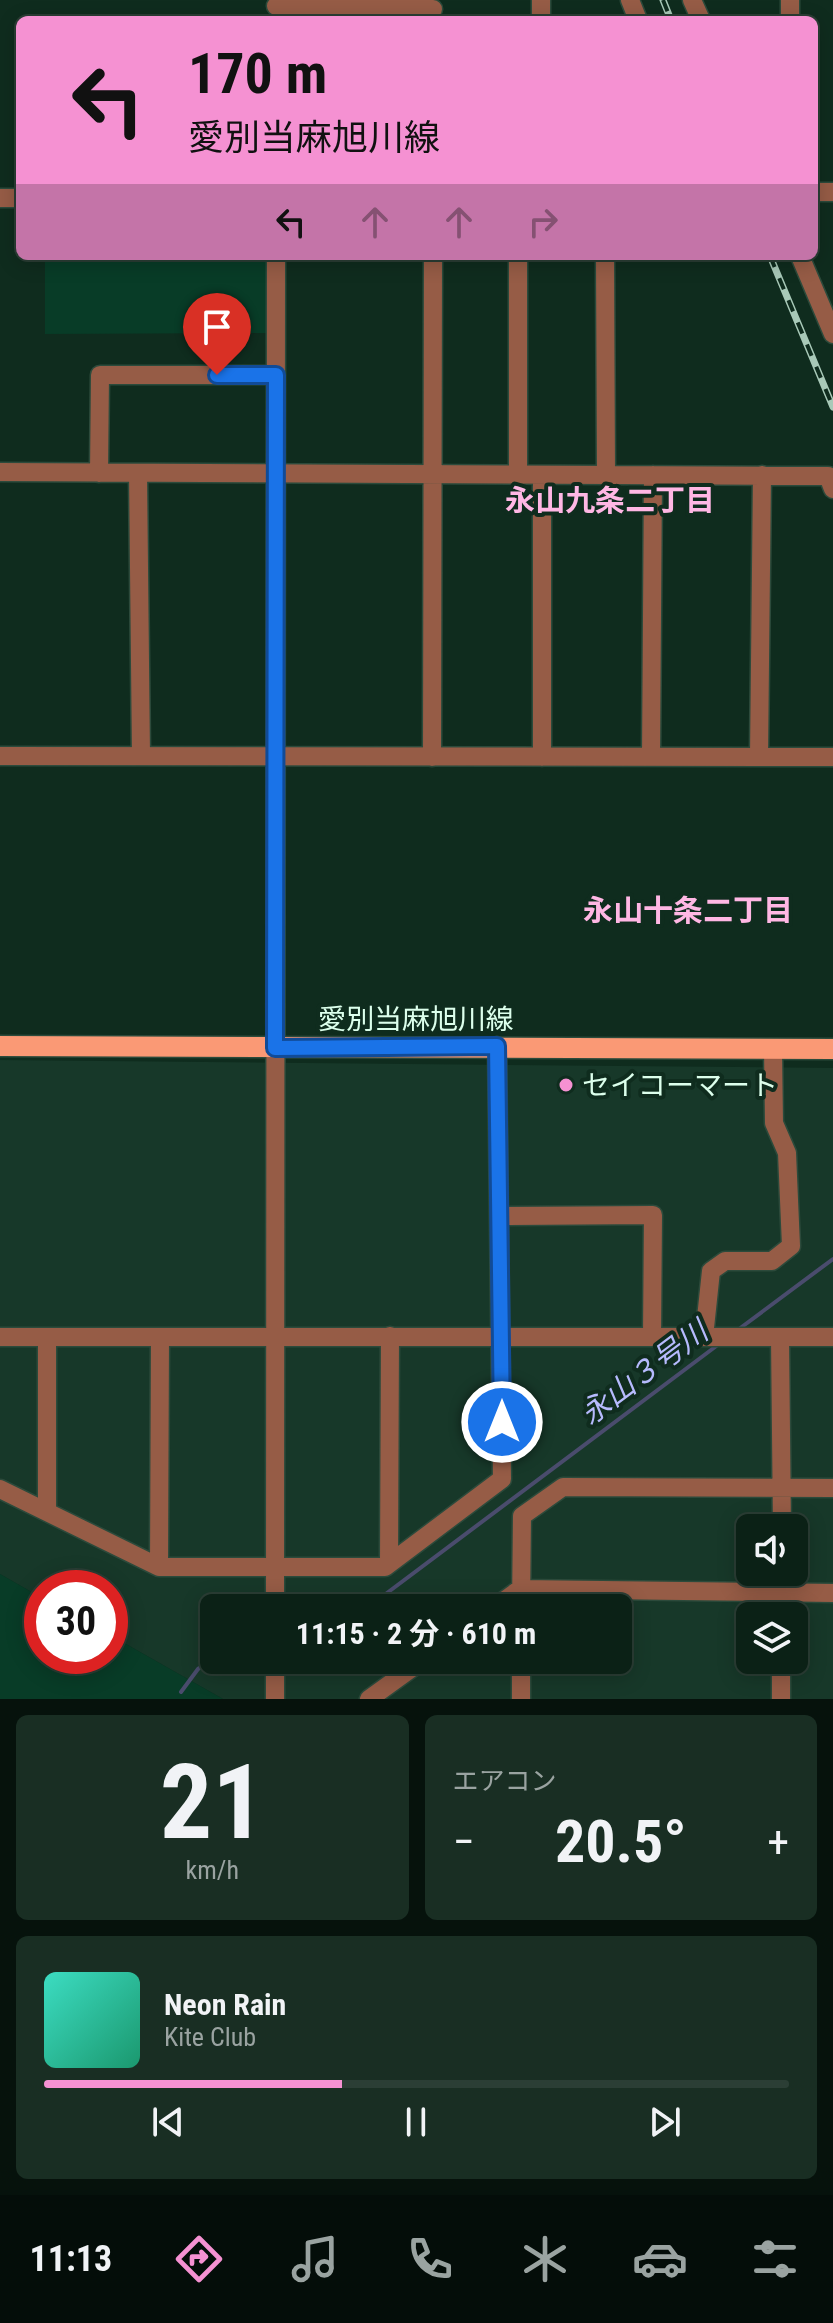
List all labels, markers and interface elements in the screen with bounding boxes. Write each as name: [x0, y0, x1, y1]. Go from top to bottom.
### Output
text: 170 m: [188, 41, 327, 107]
icon: left: [56, 48, 160, 152]
text: 愛別当麻旭川線: [188, 117, 440, 159]
icon: left: [269, 200, 313, 244]
icon: ahead: [353, 200, 397, 244]
icon: ahead: [437, 200, 481, 244]
icon: right: [521, 200, 565, 244]
pin: [183, 293, 251, 375]
icon: arrive: [195, 305, 239, 349]
district label: 永山九条二丁目: [505, 483, 715, 518]
district label: 永山十条二丁目: [583, 893, 793, 928]
street label: 愛別当麻旭川線: [318, 1003, 514, 1036]
place label: セイコーマート: [582, 1069, 778, 1102]
marker: セイコーマート: [557, 1076, 575, 1094]
water label: 永山３号川: [573, 1312, 717, 1432]
position arrow: [460, 1380, 544, 1464]
map controls: [736, 1514, 808, 1674]
button: sound: [736, 1514, 808, 1586]
speed limit sign: 30: [24, 1570, 128, 1674]
button: layers: [736, 1602, 808, 1674]
text: 11:15 · 2 分 · 610 m: [296, 1616, 536, 1651]
text: 21: [160, 1742, 265, 1863]
text: エアコン: [453, 1766, 557, 1796]
text: 20.5°: [555, 1806, 687, 1877]
text: −: [453, 1816, 475, 1868]
text: +: [767, 1816, 789, 1868]
text: km/h: [186, 1855, 239, 1885]
text: Neon Rain: [164, 1987, 286, 2022]
text: Kite Club: [164, 2022, 256, 2052]
icon: previous: [146, 2100, 190, 2144]
icon: pause: [394, 2100, 438, 2144]
icon: next: [643, 2100, 687, 2144]
icon: directions: [171, 2231, 227, 2287]
icon: music: [287, 2231, 343, 2287]
icon: phone: [402, 2231, 458, 2287]
icon: climate: [517, 2231, 573, 2287]
icon: car: [632, 2231, 688, 2287]
icon: filters: [747, 2231, 803, 2287]
text: 11:13: [30, 2238, 112, 2280]

